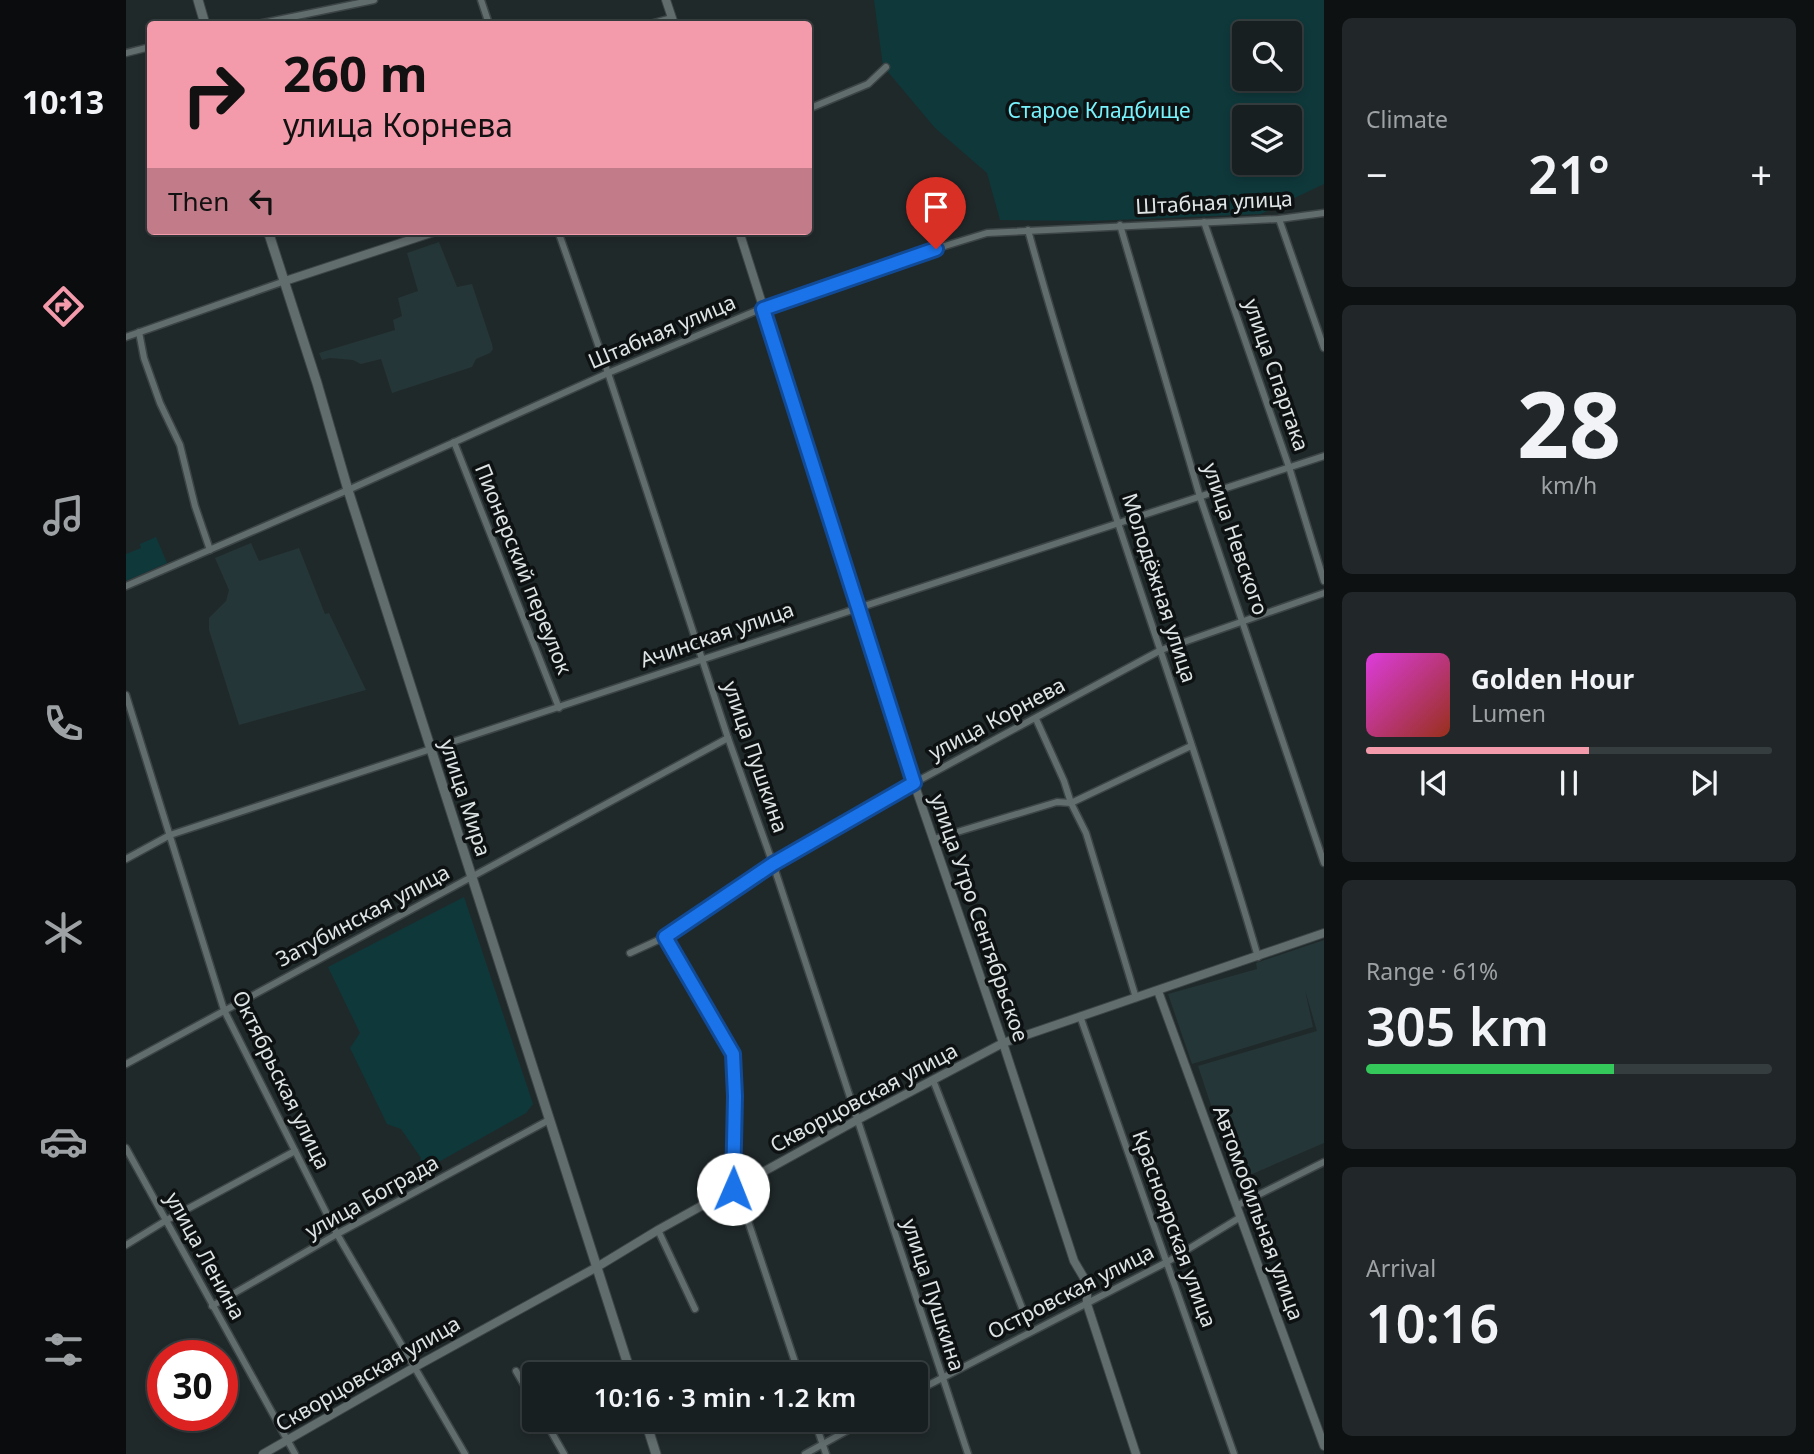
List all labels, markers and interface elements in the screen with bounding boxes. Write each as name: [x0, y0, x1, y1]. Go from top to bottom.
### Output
map controls: [1232, 21, 1302, 175]
button: search: [1232, 21, 1302, 91]
text: 260 m: [283, 40, 428, 106]
icon: right: [168, 49, 259, 140]
text: 10:13: [22, 80, 104, 123]
park label: Старое Кладбище: [1007, 96, 1191, 124]
text: улица Корнева: [283, 103, 513, 146]
text: Climate: [1366, 103, 1448, 135]
button: layers: [1232, 105, 1302, 175]
text: 21°: [1528, 138, 1610, 209]
text: −: [1366, 148, 1388, 200]
text: +: [1750, 148, 1772, 200]
pin: [906, 177, 966, 249]
icon: left: [243, 182, 281, 220]
text: Then: [168, 183, 229, 219]
street label: Штабная улица: [1135, 184, 1293, 220]
icon: arrive: [917, 188, 955, 226]
icon: directions: [39, 282, 88, 331]
street label: Штабная улица: [584, 287, 740, 375]
street label: улица Спартака: [1238, 295, 1316, 455]
text: 28: [1517, 361, 1621, 485]
street label: Пионерский переулок: [469, 459, 579, 678]
street label: улица Невского: [1197, 459, 1275, 618]
text: km/h: [1541, 469, 1597, 501]
street label: Молодёжная улица: [1116, 489, 1204, 686]
icon: music: [39, 491, 88, 540]
street label: Ачинская улица: [636, 595, 797, 673]
text: Golden Hour: [1471, 661, 1634, 697]
street label: улица Корнева: [923, 670, 1070, 766]
street label: улица Пушкина: [717, 677, 795, 836]
text: Lumen: [1471, 697, 1546, 729]
icon: phone: [39, 699, 88, 748]
street label: улица Мира: [434, 736, 498, 860]
icon: previous: [1415, 764, 1453, 802]
icon: pause: [1550, 764, 1588, 802]
icon: next: [1685, 764, 1723, 802]
street label: улица Утро Сентябрьское: [924, 790, 1036, 1045]
street label: Затубинская улица: [271, 858, 454, 973]
icon: climate: [39, 908, 88, 957]
text: Range · 61%: [1366, 955, 1498, 987]
street label: Октябрьская улица: [226, 986, 337, 1174]
text: 305 km: [1366, 990, 1549, 1061]
street label: Скворцовская улица: [765, 1036, 962, 1158]
street label: Автомобильная улица: [1207, 1101, 1311, 1324]
icon: car: [39, 1117, 88, 1166]
street label: Красноярская улица: [1126, 1126, 1224, 1331]
street label: улица Бограда: [300, 1148, 443, 1244]
position arrow: [696, 1152, 770, 1226]
street label: улица Ленина: [159, 1187, 252, 1324]
street label: улица Пушкина: [896, 1215, 972, 1374]
street label: Островская улица: [983, 1237, 1158, 1345]
text: Arrival: [1366, 1252, 1436, 1284]
text: 10:16: [1366, 1287, 1499, 1358]
street label: Скворцовская улица: [270, 1309, 465, 1437]
icon: filters: [39, 1325, 88, 1374]
speed limit sign: 30: [147, 1340, 238, 1431]
text: 10:16 · 3 min · 1.2 km: [594, 1379, 856, 1415]

